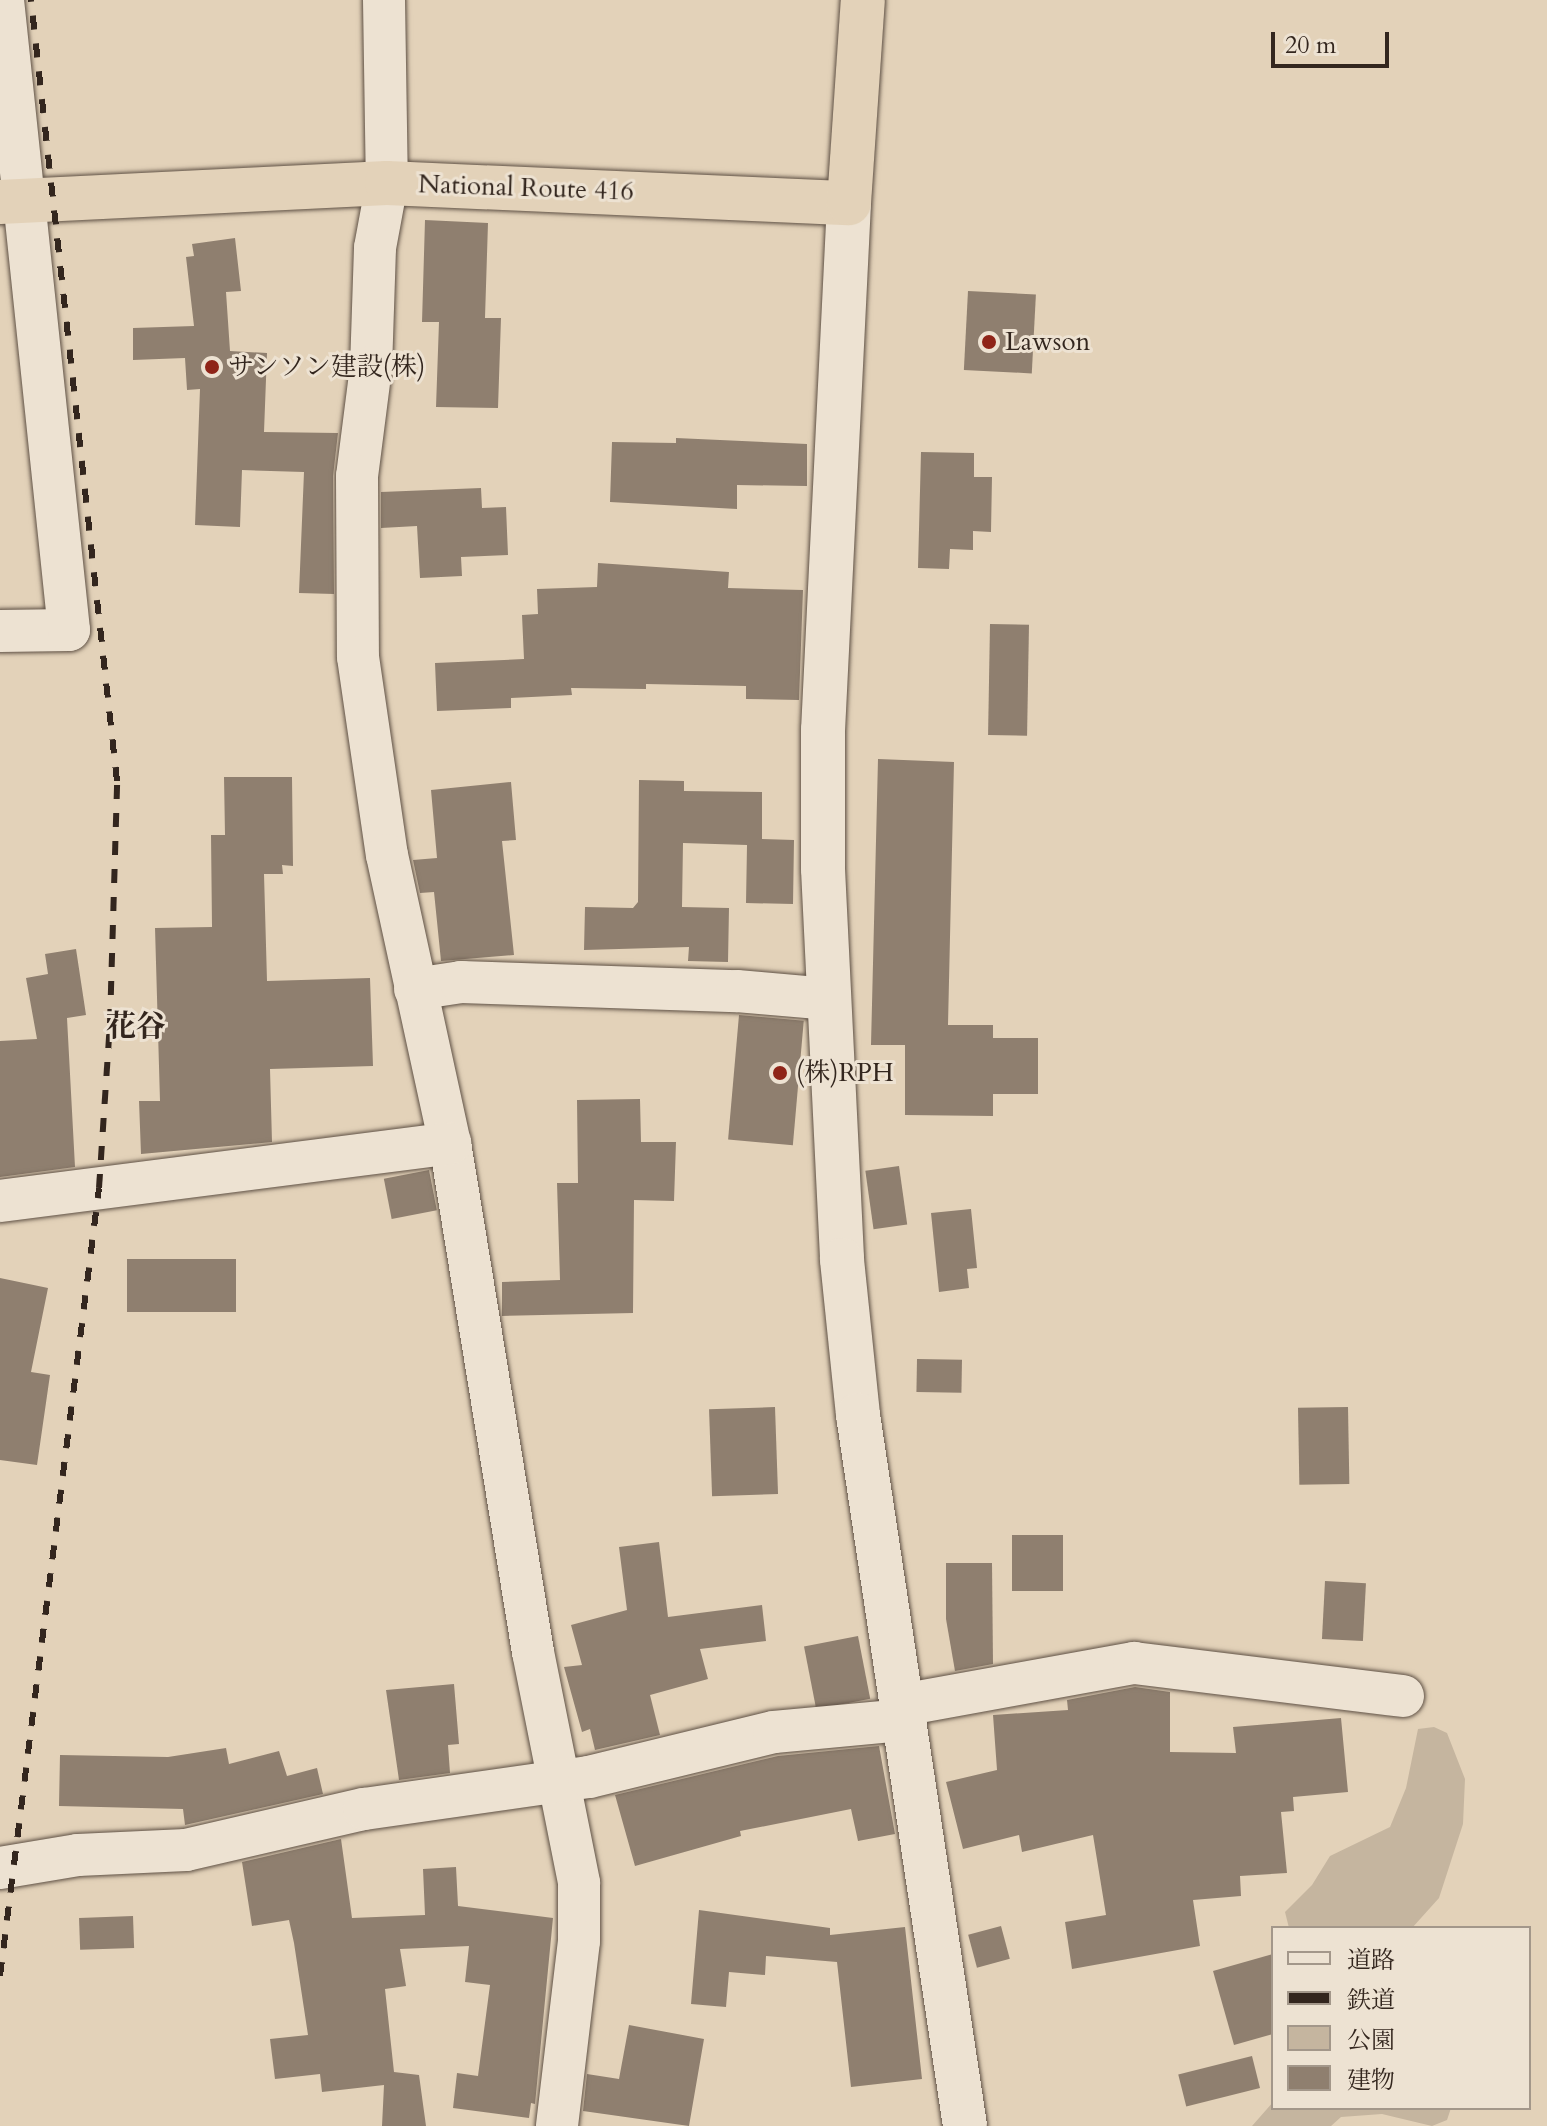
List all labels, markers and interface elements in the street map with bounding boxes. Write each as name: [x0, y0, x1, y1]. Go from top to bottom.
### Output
scale bar: [1275, 16, 1393, 66]
text: 20 m: [1285, 29, 1336, 62]
street label: National Route 416: [418, 169, 634, 207]
place label: Lawson: [1005, 326, 1090, 358]
marker: Lawson: [980, 333, 998, 351]
place label: サンソン建設(株): [228, 351, 427, 383]
marker: サンソン建設(株): [203, 358, 221, 376]
district label: 花谷: [106, 1009, 166, 1045]
place label: (株)RPH: [796, 1057, 894, 1089]
marker: (株)RPH: [771, 1064, 789, 1082]
legend: [1271, 1926, 1531, 2110]
text: 道路: [1347, 1944, 1395, 1977]
text: 鉄道: [1347, 1984, 1395, 2017]
text: 公園: [1347, 2024, 1395, 2057]
text: 建物: [1347, 2064, 1395, 2097]

